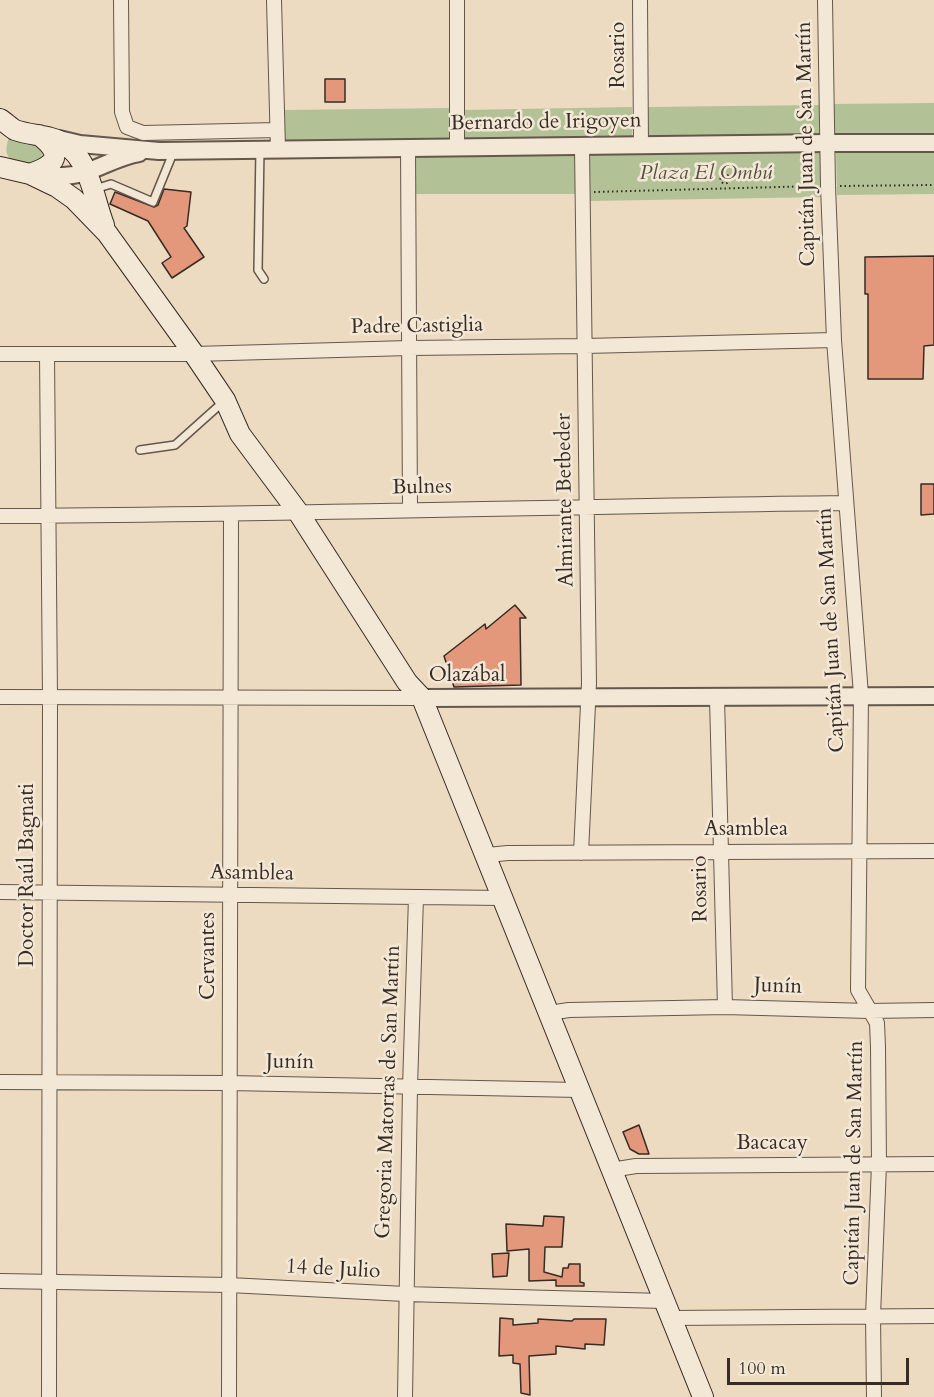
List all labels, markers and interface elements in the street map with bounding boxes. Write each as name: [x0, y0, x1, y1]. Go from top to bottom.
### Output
street label: Capitán Juan de San Martín: [792, 21, 822, 267]
street label: Rosario: [606, 22, 632, 88]
street label: Bernardo de Irigoyen: [450, 109, 642, 137]
park label: Plaza El Ombú: [640, 161, 772, 187]
street label: Padre Castiglia: [351, 313, 483, 341]
street label: Almirante Betbeder: [552, 413, 580, 587]
street label: Bulnes: [392, 475, 452, 501]
street label: Capitán Juan de San Martín: [813, 507, 851, 753]
street label: Olazábal: [429, 663, 505, 689]
street label: Doctor Raúl Bagnati: [15, 783, 41, 967]
street label: Asamblea: [704, 817, 788, 843]
street label: Rosario: [688, 855, 714, 923]
street label: Asamblea: [210, 861, 294, 887]
street label: Cervantes: [196, 912, 222, 1000]
street label: Gregoria Matorras de San Martín: [371, 945, 407, 1239]
street label: Junín: [753, 974, 803, 1000]
street label: Capitán Juan de San Martín: [840, 1040, 870, 1286]
street label: Junín: [266, 1050, 314, 1076]
street label: Bacacay: [736, 1131, 808, 1157]
street label: 14 de Julio: [285, 1255, 381, 1285]
scale bar: [730, 1346, 912, 1384]
text: 100 m: [738, 1356, 786, 1381]

